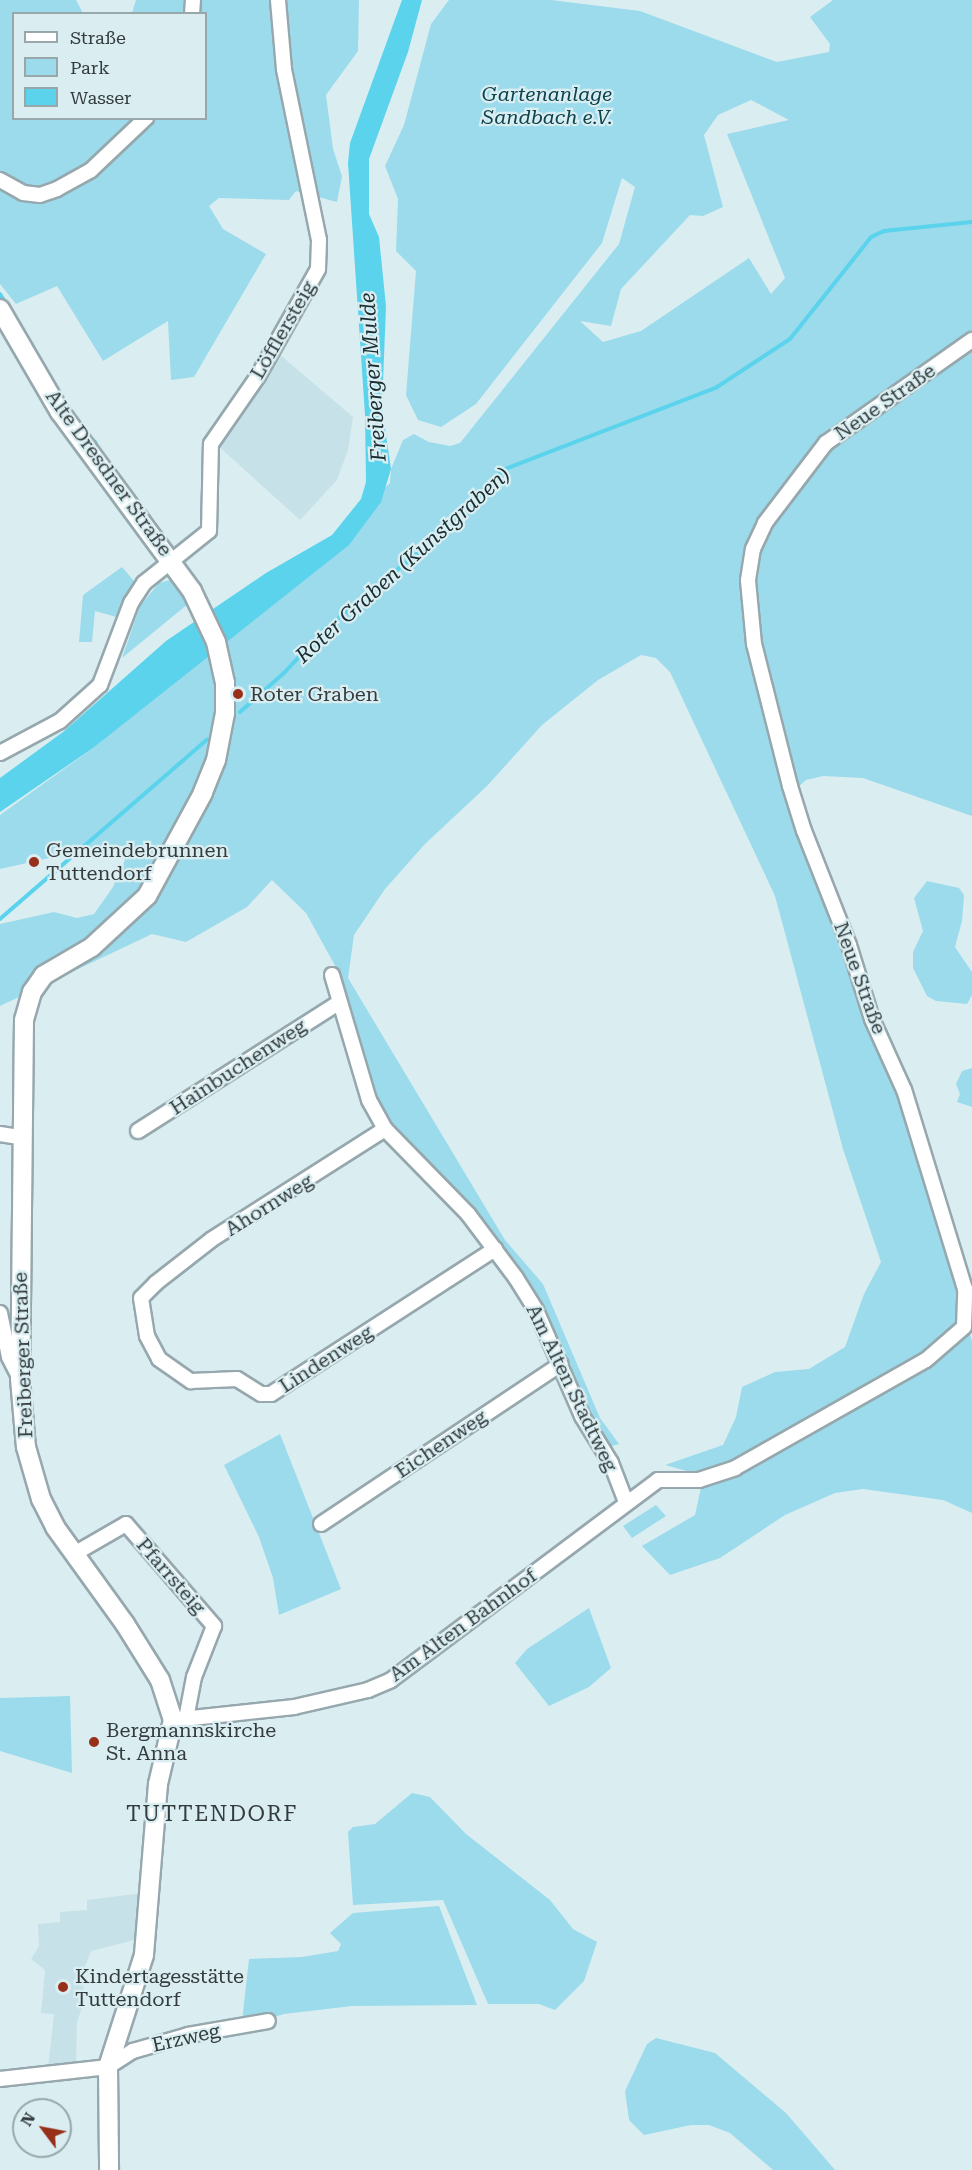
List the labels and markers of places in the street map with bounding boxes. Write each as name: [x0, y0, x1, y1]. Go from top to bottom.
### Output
place label: Roter Graben: [250, 682, 379, 706]
marker: Roter Graben: [231, 687, 245, 701]
place label: Gemeindebrunnen Tuttendorf: [46, 838, 228, 885]
marker: Gemeindebrunnen Tuttendorf: [27, 855, 41, 869]
place label: Bergmannskirche St. Anna: [106, 1718, 276, 1765]
marker: Bergmannskirche St. Anna: [87, 1735, 101, 1749]
place label: Kindertagesstätte Tuttendorf: [75, 1964, 244, 2011]
marker: Kindertagesstätte Tuttendorf: [56, 1980, 70, 1994]

